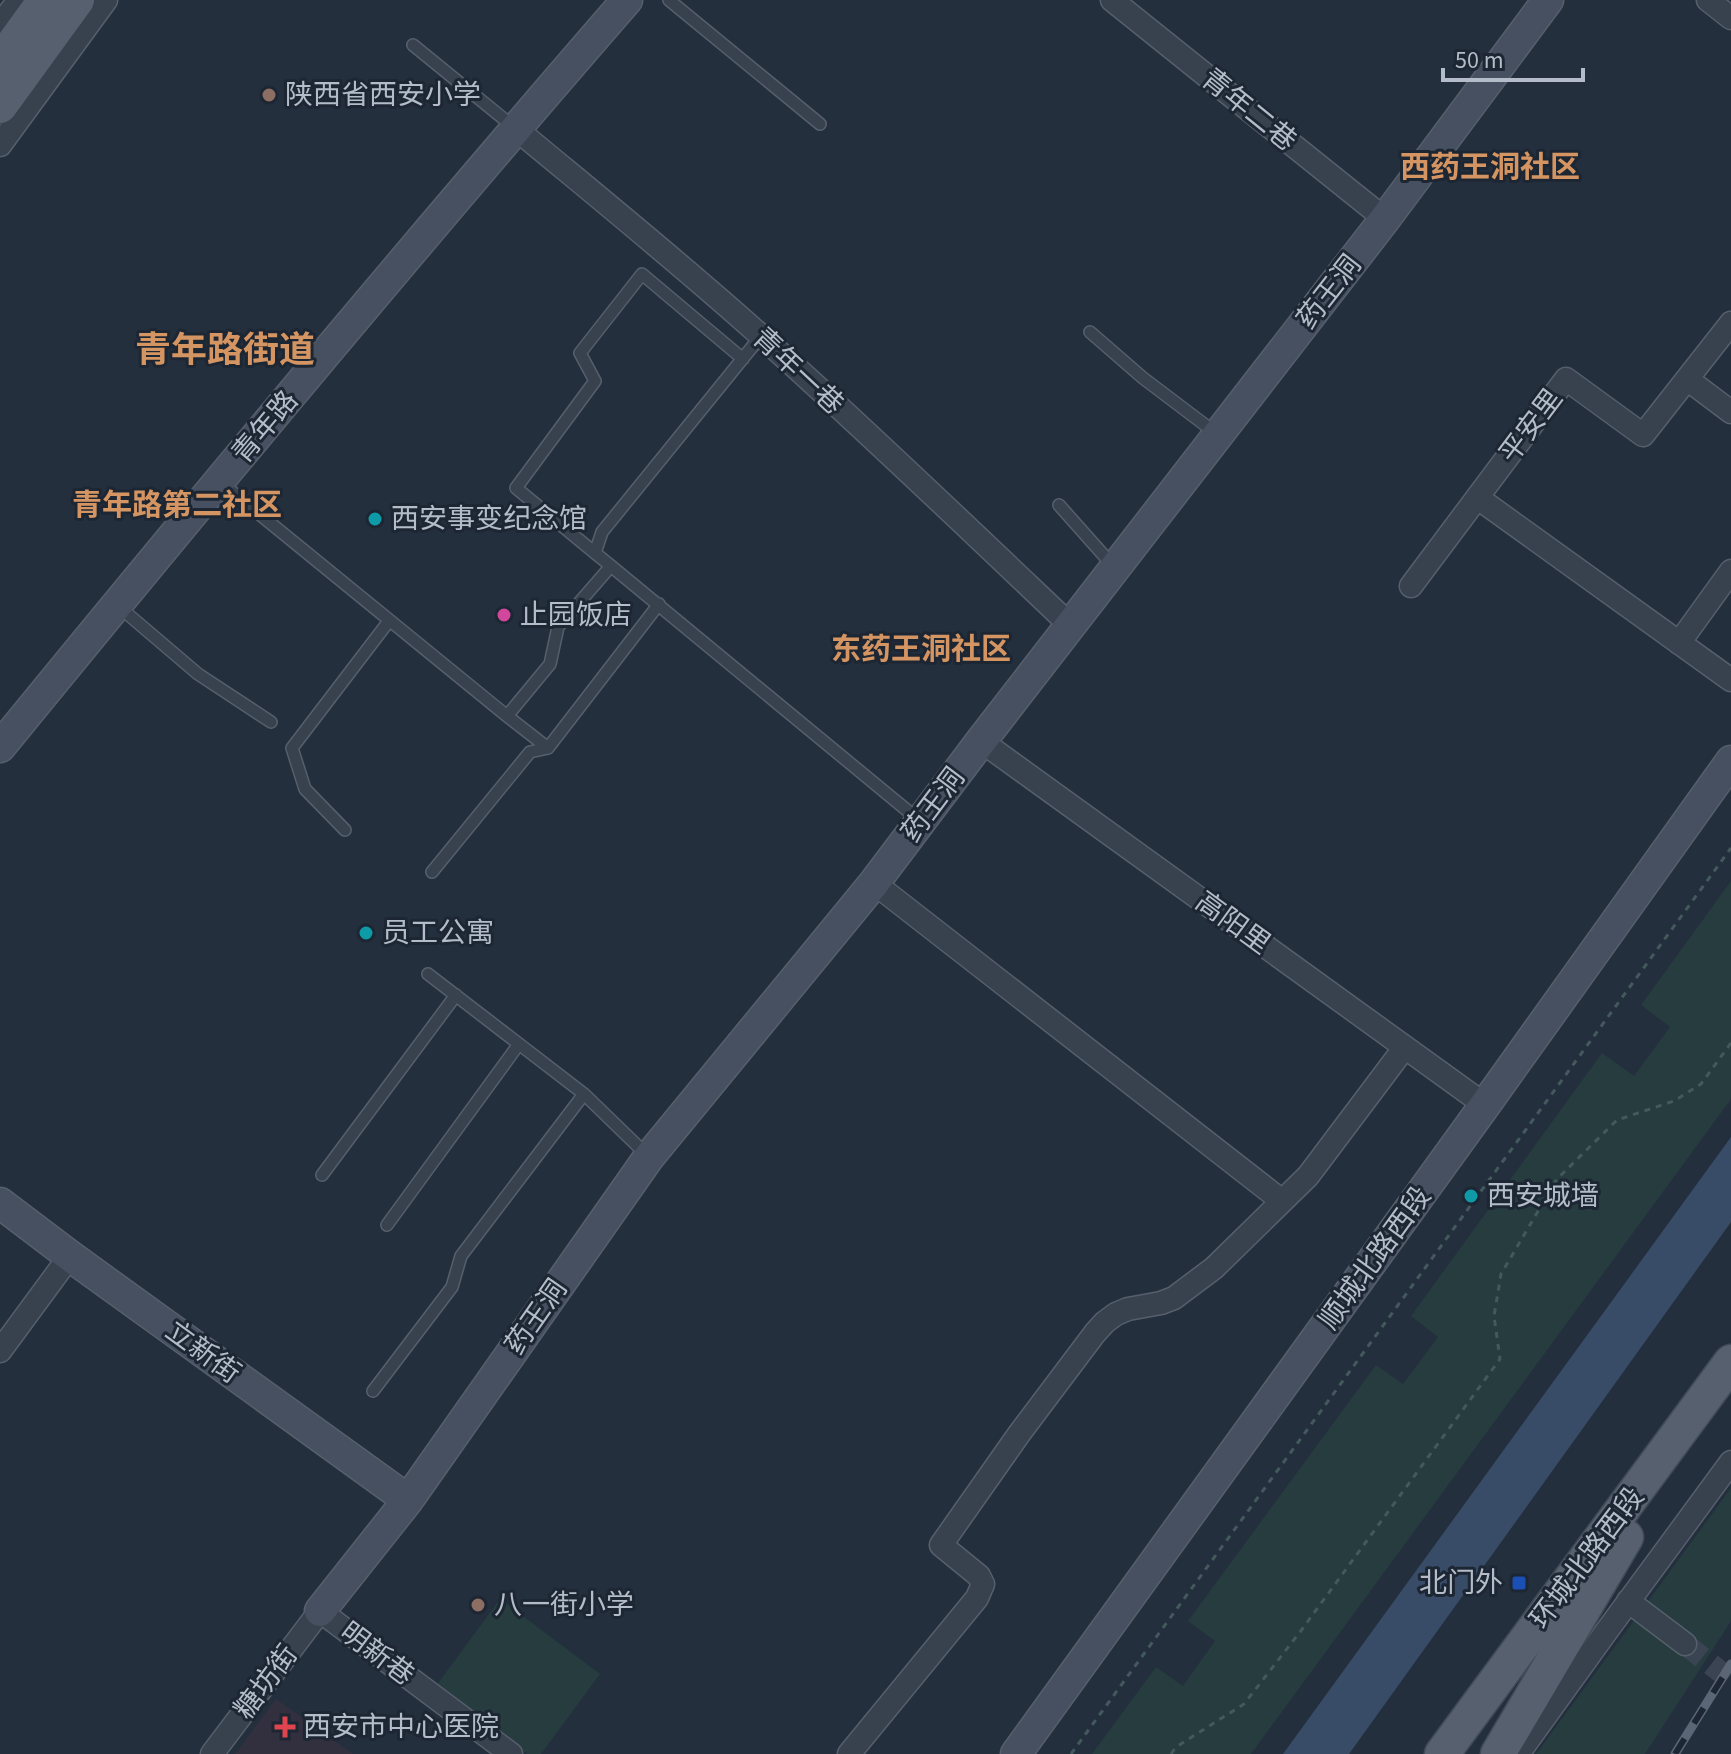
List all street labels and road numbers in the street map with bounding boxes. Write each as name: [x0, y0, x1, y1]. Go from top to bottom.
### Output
street label: 青年二巷: [1193, 59, 1305, 161]
street label: 药王洞: [1287, 247, 1371, 337]
street label: 青年一巷: [743, 318, 853, 424]
street label: 平安里: [1490, 380, 1572, 472]
street label: 青年路: [223, 382, 307, 472]
street label: 药王洞: [892, 759, 974, 851]
street label: 高阳里: [1187, 882, 1279, 964]
street label: 顺城北路西段: [1309, 1178, 1441, 1338]
street label: 药王洞: [496, 1271, 576, 1363]
street label: 立新街: [157, 1311, 249, 1393]
street label: 环城北路西段: [1520, 1479, 1654, 1637]
street label: 明新巷: [331, 1613, 423, 1695]
street label: 糖坊街: [225, 1636, 307, 1728]

